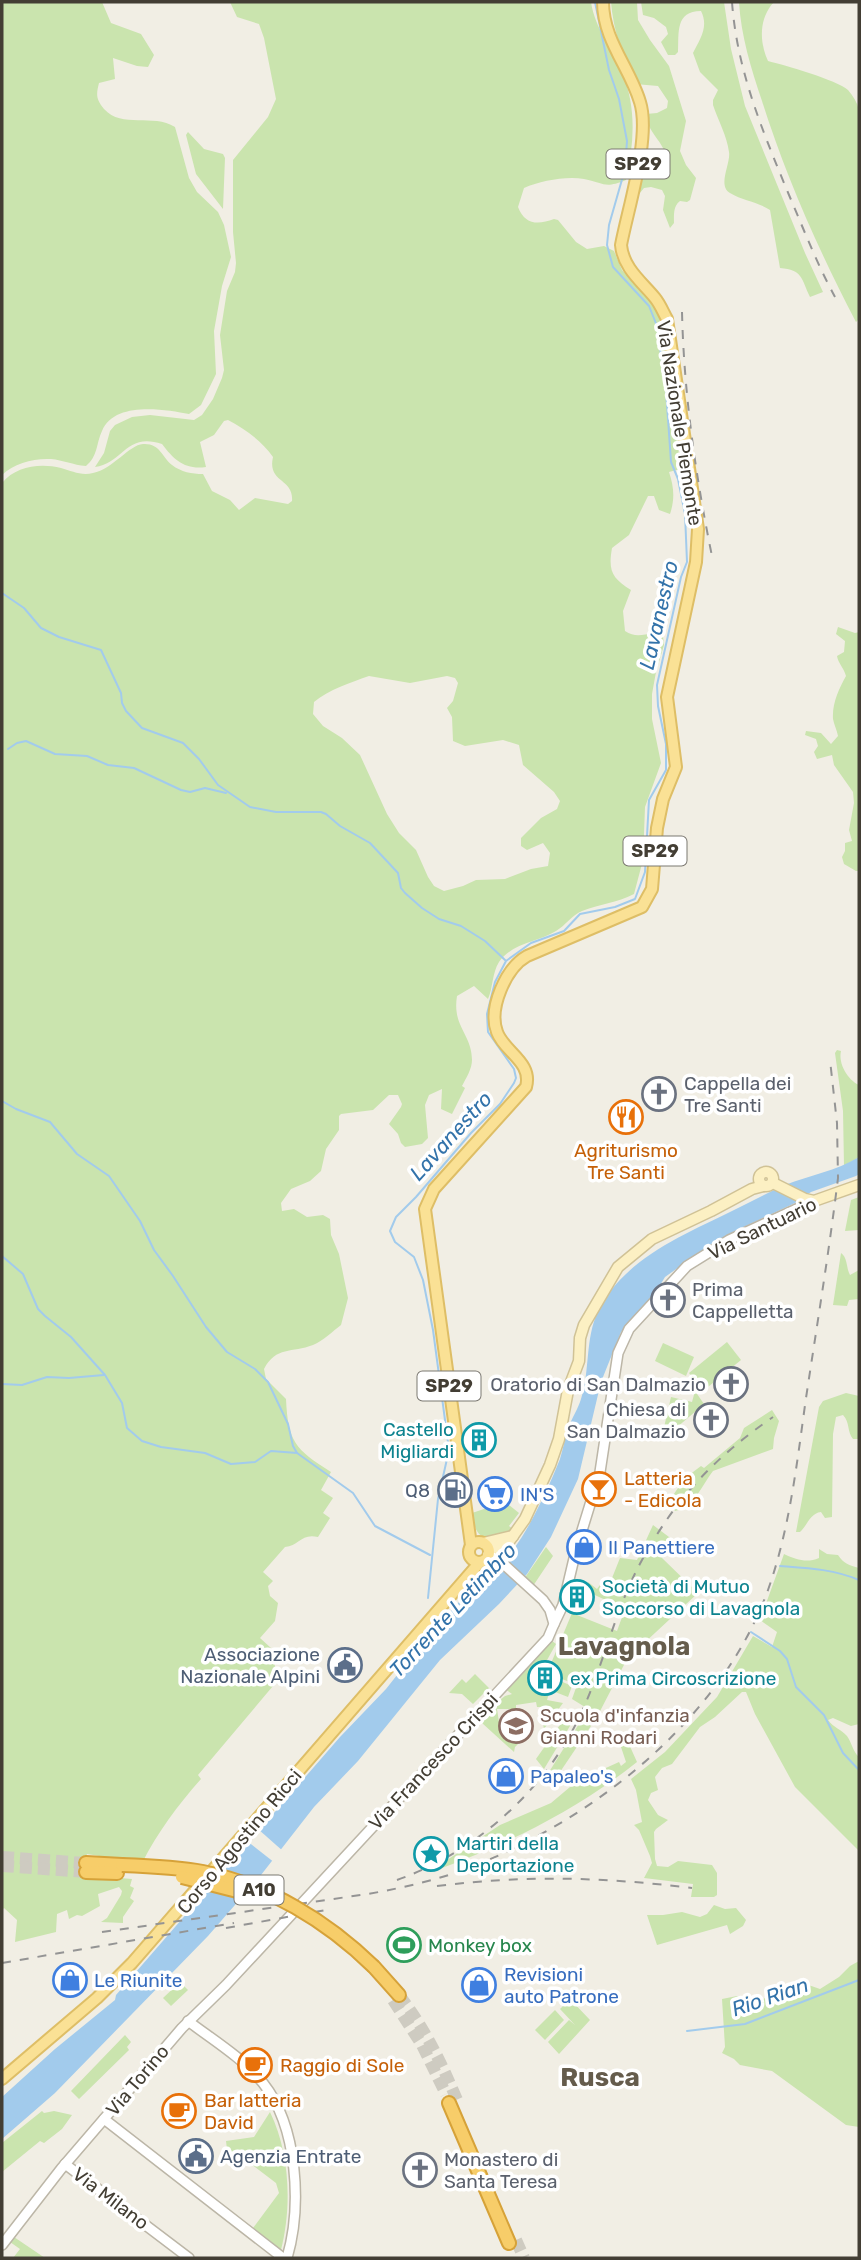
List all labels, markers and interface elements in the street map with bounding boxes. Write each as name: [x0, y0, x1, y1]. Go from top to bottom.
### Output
road number: SP29: [606, 149, 670, 178]
street label: Via Nazionale Piemonte: [652, 319, 707, 527]
water label: Lavanestro: [634, 558, 683, 672]
road number: SP29: [624, 836, 686, 866]
place label: Cappella dei Tre Santi: [684, 1072, 791, 1117]
church icon: Cappella dei Tre Santi: [640, 1075, 678, 1113]
water label: Lavanestro: [404, 1086, 497, 1185]
restaurant icon: Agriturismo Tre Santi: [607, 1098, 645, 1136]
place label: Agriturismo Tre Santi: [574, 1139, 678, 1184]
street label: Via Santuario: [704, 1192, 820, 1265]
place label: Prima Cappelletta: [692, 1278, 794, 1323]
church icon: Prima Cappelletta: [649, 1281, 687, 1319]
church icon: Oratorio di San Dalmazio: [712, 1365, 750, 1403]
road number: SP29: [418, 1372, 480, 1400]
place label: Oratorio di San Dalmazio: [490, 1373, 706, 1396]
place label: Chiesa di San Dalmazio: [567, 1398, 686, 1443]
church icon: Chiesa di San Dalmazio: [692, 1401, 730, 1439]
place label: Castello Migliardi: [380, 1418, 454, 1463]
building icon: Castello Migliardi: [460, 1421, 498, 1459]
place label: Latteria - Edicola: [624, 1467, 702, 1512]
bar icon: Latteria - Edicola: [580, 1470, 618, 1508]
fuel station icon: Q8: [436, 1471, 474, 1509]
supermarket icon: IN'S: [476, 1475, 514, 1513]
place label: Q8: [405, 1479, 430, 1502]
place label: IN'S: [520, 1483, 554, 1506]
shop icon: Il Panettiere: [565, 1528, 603, 1566]
place label: Il Panettiere: [608, 1536, 715, 1559]
water label: Torrente Letimbro: [384, 1537, 521, 1682]
place label: Società di Mutuo Soccorso di Lavagnola: [602, 1575, 800, 1620]
building icon: Società di Mutuo Soccorso di Lavagnola: [558, 1578, 596, 1616]
district label: Lavagnola: [558, 1631, 690, 1662]
place label: Associazione Nazionale Alpini: [180, 1643, 320, 1688]
public building icon: Associazione Nazionale Alpini: [326, 1646, 364, 1684]
building icon: ex Prima Circoscrizione: [526, 1659, 564, 1697]
place label: ex Prima Circoscrizione: [570, 1667, 776, 1690]
street label: Via Francesco Crispi: [364, 1688, 503, 1835]
place label: Scuola d'infanzia Gianni Rodari: [540, 1704, 690, 1749]
school or university icon: Scuola d'infanzia Gianni Rodari: [497, 1707, 535, 1745]
shop icon: Papaleo's: [487, 1757, 525, 1795]
street label: Corso Agostino Ricci: [172, 1764, 307, 1918]
place label: Papaleo's: [530, 1765, 613, 1788]
place label: Martiri della Deportazione: [456, 1832, 574, 1877]
place icon: Martiri della Deportazione: [412, 1835, 450, 1873]
road number: A10: [234, 1876, 284, 1904]
sports icon: Monkey box: [385, 1926, 423, 1964]
place label: Monkey box: [428, 1934, 532, 1957]
shop icon: Le Riunite: [51, 1961, 89, 1999]
place label: Revisioni auto Patrone: [504, 1963, 619, 2008]
shop icon: Revisioni auto Patrone: [460, 1966, 498, 2004]
place label: Le Riunite: [94, 1969, 182, 1992]
water label: Rio Rian: [728, 1972, 812, 2021]
street label: Via Torino: [101, 2040, 174, 2121]
cafe icon: Raggio di Sole: [236, 2046, 274, 2084]
place label: Raggio di Sole: [280, 2054, 404, 2077]
district label: Rusca: [560, 2062, 640, 2093]
place label: Bar latteria David: [204, 2089, 301, 2134]
cafe icon: Bar latteria David: [160, 2092, 198, 2130]
public building icon: Agenzia Entrate: [177, 2137, 215, 2175]
place label: Agenzia Entrate: [220, 2145, 361, 2168]
place label: Monastero di Santa Teresa: [444, 2148, 558, 2193]
church icon: Monastero di Santa Teresa: [401, 2151, 439, 2189]
street label: Via Milano: [68, 2162, 153, 2234]

